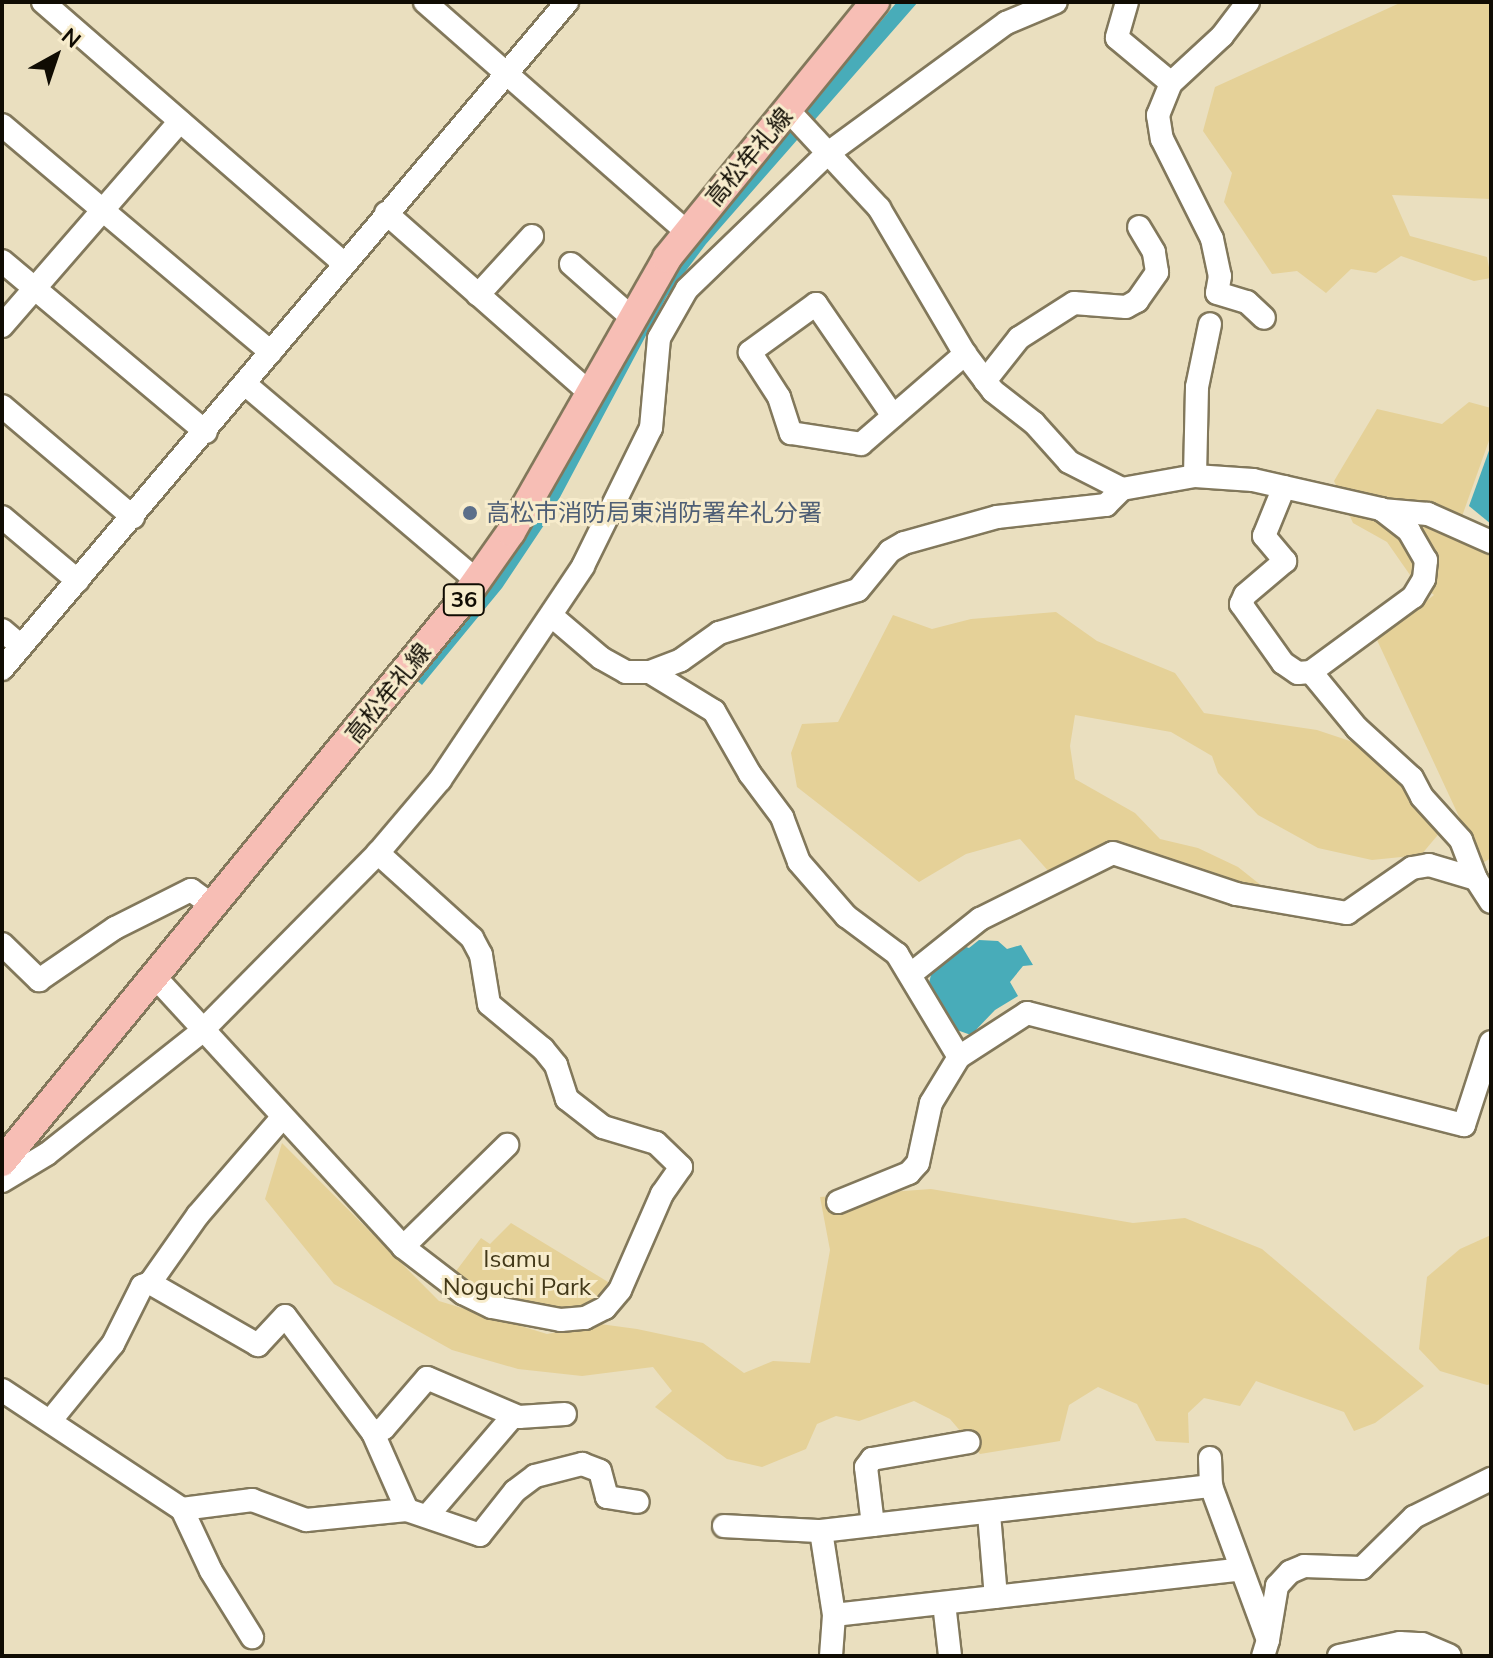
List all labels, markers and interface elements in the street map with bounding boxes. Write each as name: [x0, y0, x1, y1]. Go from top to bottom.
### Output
north arrow: [16, 16, 96, 96]
text: N: [56, 22, 87, 54]
street label: 高松牟礼線: [699, 102, 799, 212]
place label: 高松市消防局東消防署牟礼分署: [486, 499, 822, 527]
marker: 高松市消防局東消防署牟礼分署: [461, 504, 479, 522]
road number: 36: [442, 582, 486, 618]
street label: 高松牟礼線: [339, 637, 437, 749]
park label: Isamu Noguchi Park: [443, 1245, 591, 1301]

